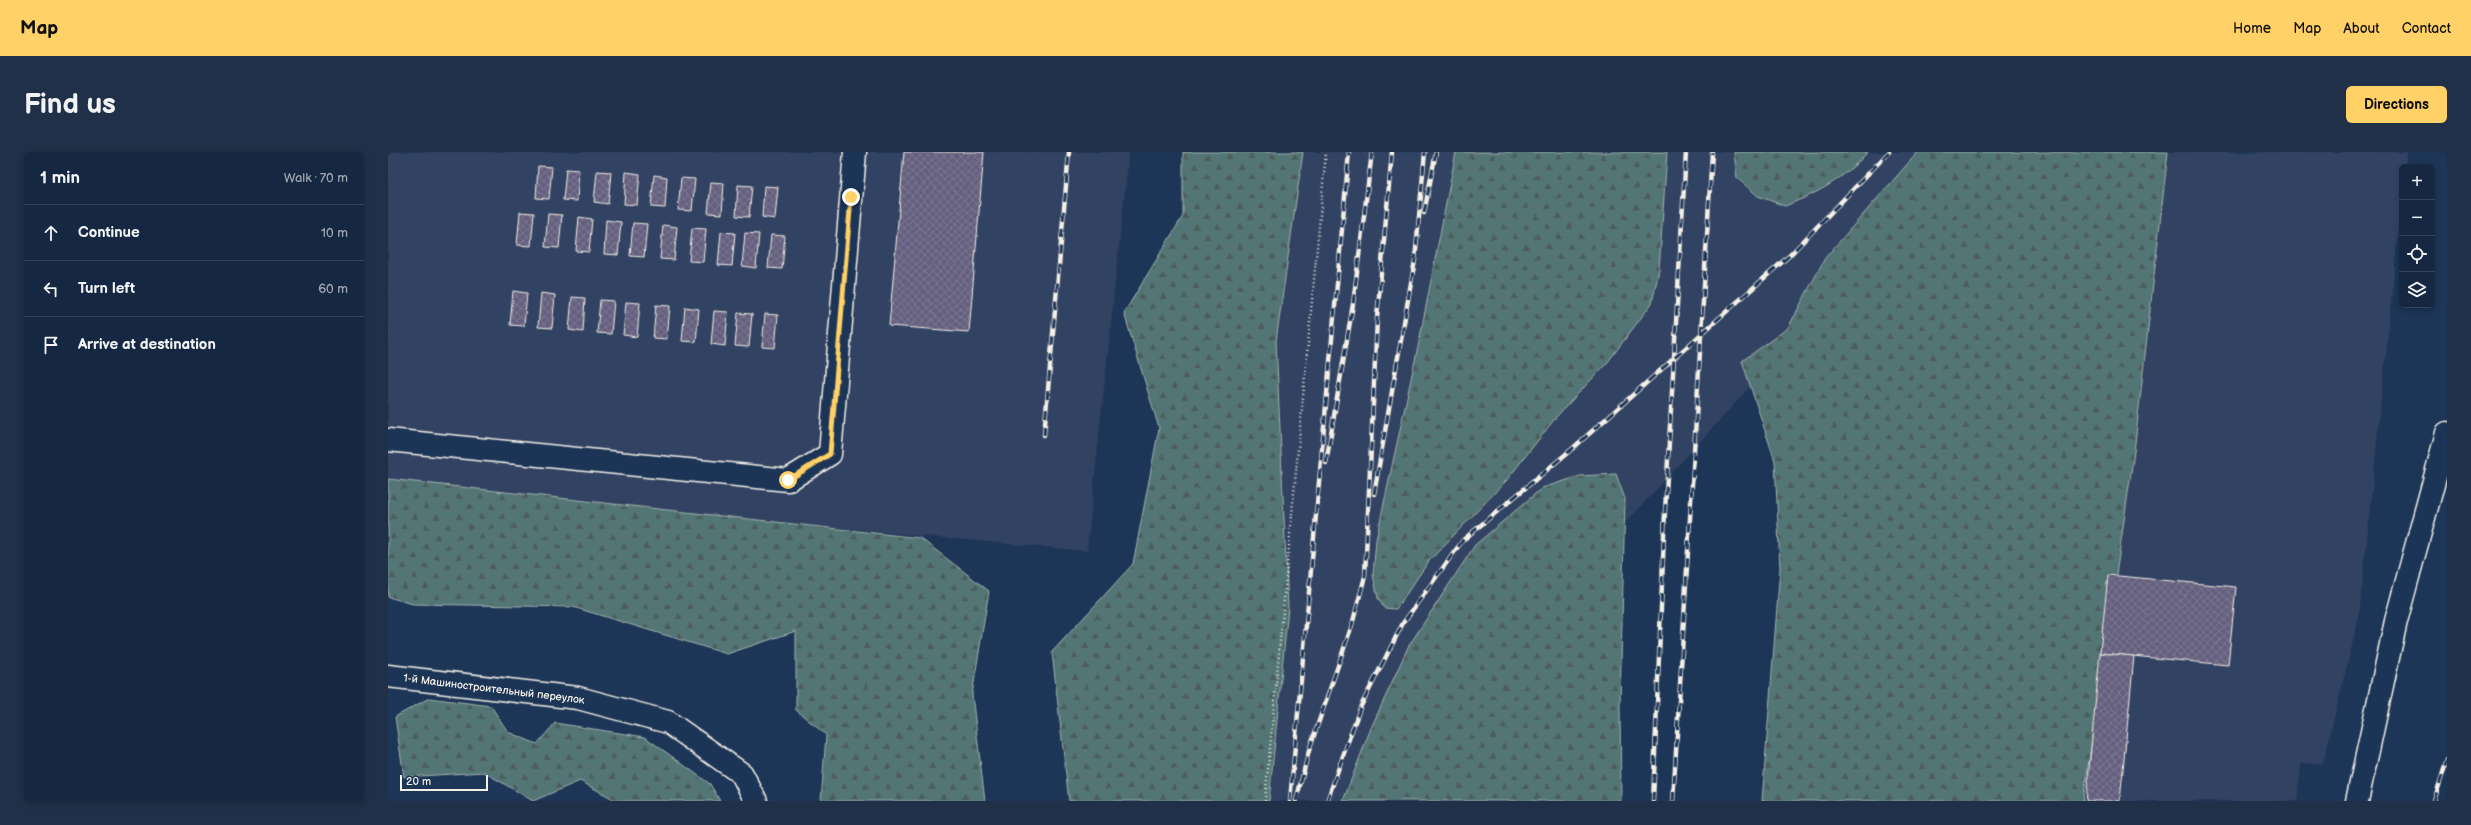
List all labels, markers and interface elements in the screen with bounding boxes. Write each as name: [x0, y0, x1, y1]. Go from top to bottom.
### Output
text: Map: [20, 17, 58, 40]
text: Home: [2233, 20, 2271, 37]
text: Map: [2293, 20, 2321, 37]
text: About: [2343, 20, 2380, 37]
text: Contact: [2402, 20, 2451, 37]
button: Directions: [2346, 86, 2447, 123]
text: Find us: [24, 88, 116, 121]
map controls: [2399, 164, 2435, 308]
button: +: [2399, 164, 2435, 200]
text: 1 min: [40, 168, 80, 188]
text: Walk · 70 m: [284, 170, 348, 186]
route end: [842, 188, 860, 206]
button: −: [2399, 200, 2435, 236]
icon: ahead: [40, 222, 62, 244]
text: Continue: [78, 223, 140, 242]
text: 10 m: [321, 225, 348, 241]
button: locate: [2399, 236, 2435, 272]
button: layers: [2399, 272, 2435, 308]
icon: left: [40, 278, 62, 300]
text: Turn left: [78, 279, 135, 298]
text: 60 m: [318, 281, 348, 297]
icon: arrive: [40, 334, 62, 356]
text: Arrive at destination: [78, 335, 216, 354]
route start: [779, 471, 797, 489]
street label: 1-й Машиностроительный переулок: [403, 671, 585, 707]
scale bar: [400, 773, 488, 792]
text: 20 m: [406, 775, 431, 788]

